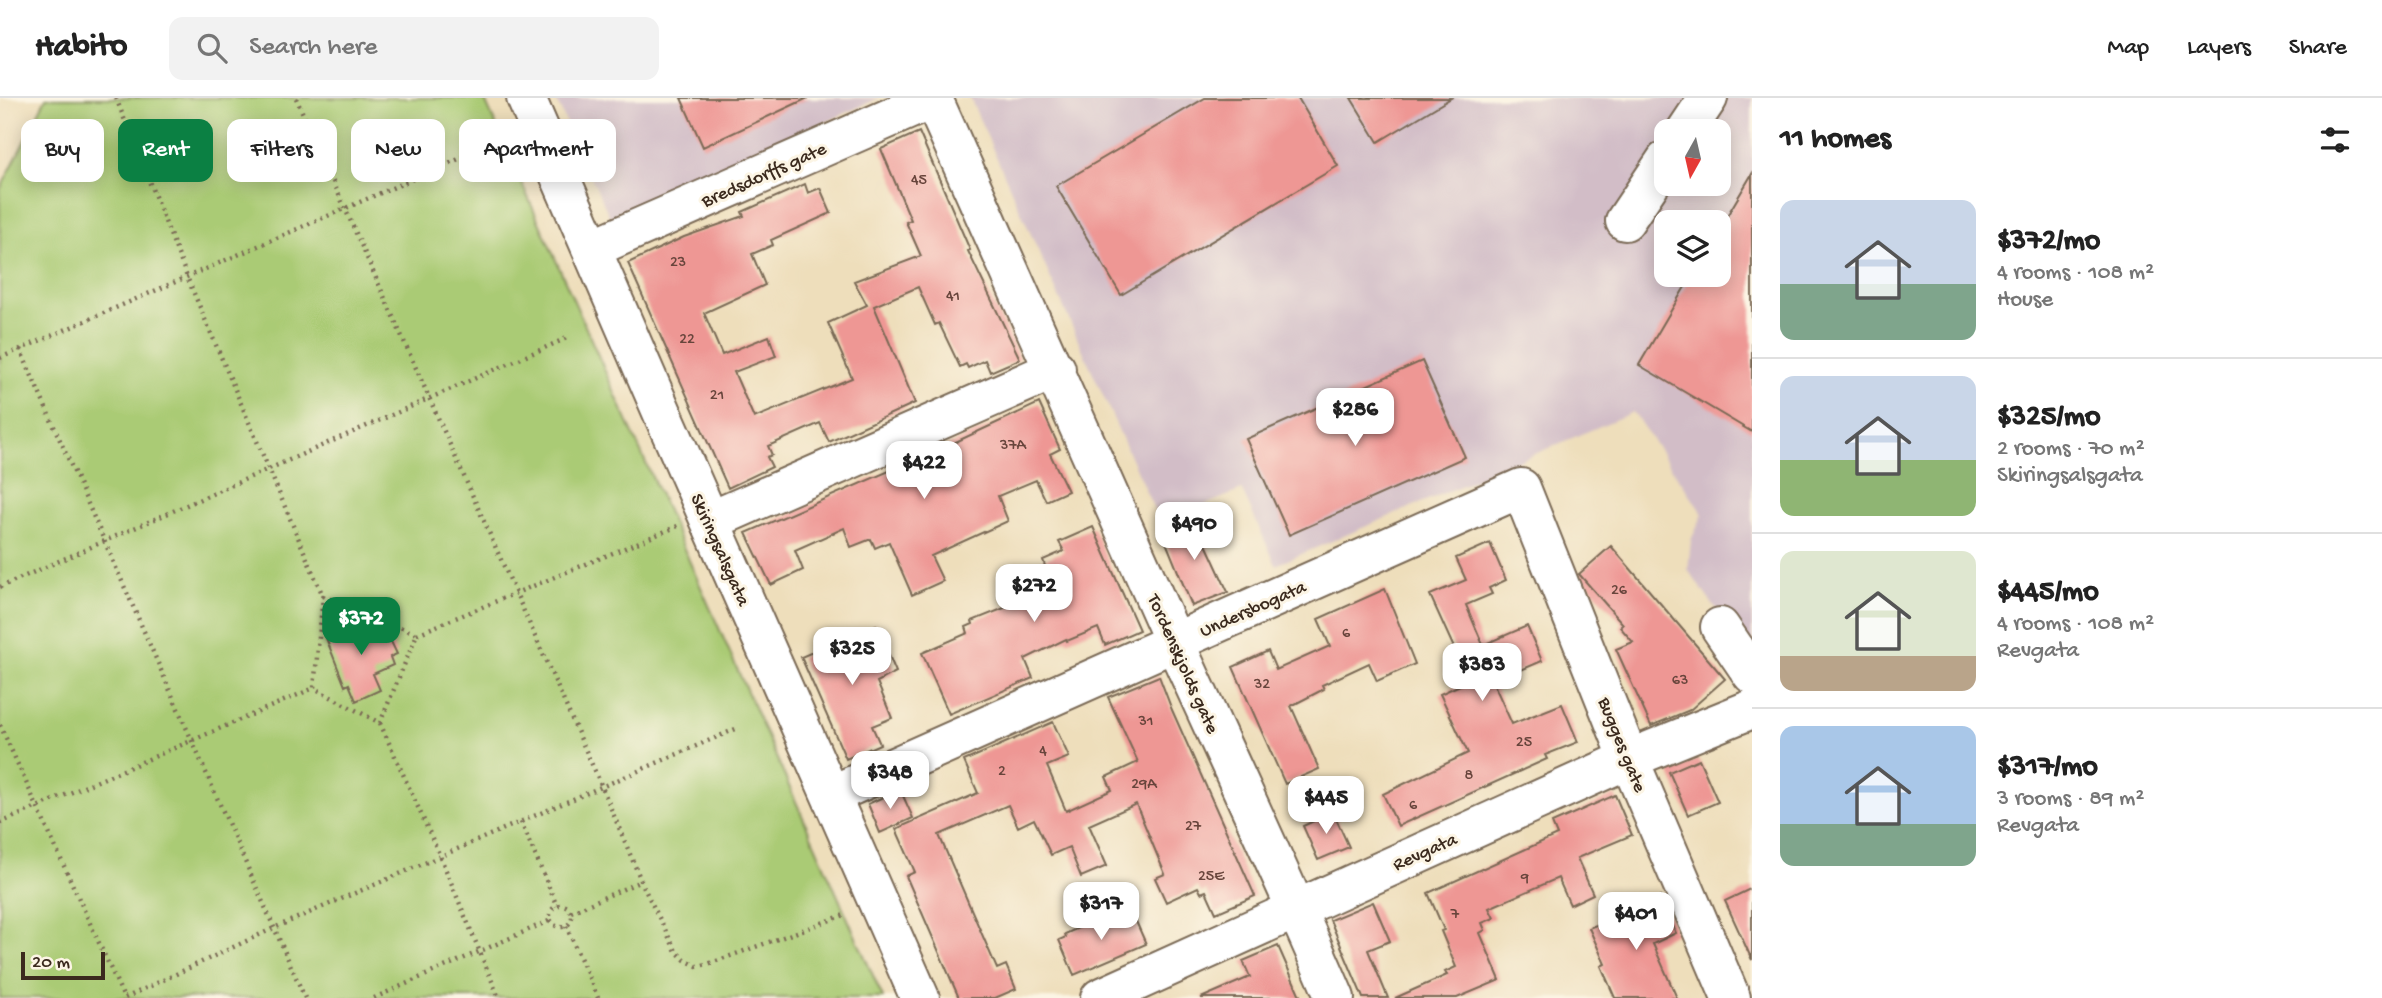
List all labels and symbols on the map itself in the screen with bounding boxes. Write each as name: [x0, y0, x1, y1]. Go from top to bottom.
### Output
north arrow: [1654, 119, 1731, 196]
street label: Bredsdorffs gate: [698, 138, 831, 214]
house number: 45: [911, 172, 927, 191]
house number: 23: [670, 254, 686, 273]
house number: 41: [946, 288, 960, 307]
house number: 22: [679, 331, 695, 350]
house number: 21: [710, 387, 724, 406]
pin: $286: [1314, 388, 1396, 448]
house number: 37A: [999, 437, 1028, 456]
pin: $422: [883, 442, 965, 501]
street label: Skiringsalsgata: [684, 491, 754, 611]
pin: $490: [1153, 503, 1235, 562]
pin: $272: [993, 564, 1075, 624]
street label: Undersbogata: [1197, 576, 1312, 644]
house number: 26: [1611, 582, 1628, 601]
street label: Tordenskjolds gate: [1140, 590, 1223, 738]
pin: $372: [320, 598, 402, 657]
house number: 6: [1342, 625, 1351, 644]
pin: $325: [811, 628, 893, 687]
pin: $383: [1441, 644, 1523, 703]
house number: 63: [1672, 672, 1688, 691]
house number: 32: [1253, 676, 1270, 695]
street label: Bugges gate: [1591, 693, 1650, 796]
house number: 31: [1138, 713, 1153, 732]
house number: 25: [1516, 734, 1532, 753]
house number: 4: [1039, 743, 1047, 762]
pin: $348: [849, 752, 931, 811]
house number: 2: [998, 763, 1006, 782]
house number: 8: [1465, 767, 1474, 786]
house number: 29A: [1131, 776, 1158, 795]
pin: $445: [1285, 776, 1367, 836]
house number: 6: [1409, 797, 1418, 816]
house number: 27: [1185, 818, 1202, 837]
street label: Revgata: [1390, 828, 1462, 877]
house number: 25E: [1198, 868, 1225, 887]
house number: 9: [1520, 870, 1529, 889]
pin: $317: [1060, 882, 1142, 942]
pin: $401: [1595, 892, 1677, 952]
house number: 7: [1450, 906, 1460, 925]
scale bar: [21, 949, 105, 981]

